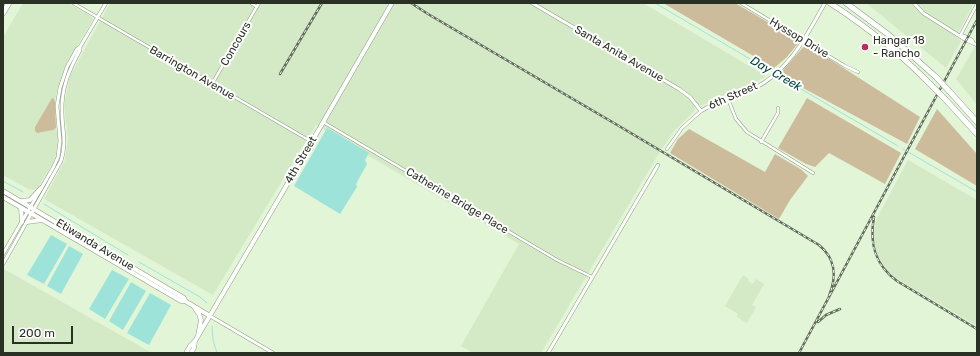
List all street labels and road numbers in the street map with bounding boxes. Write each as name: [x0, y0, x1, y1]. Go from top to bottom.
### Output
street label: Hyssop Drive: [767, 15, 831, 61]
street label: Concours: [218, 19, 254, 69]
street label: Santa Anita Avenue: [572, 23, 666, 85]
street label: Barrington Avenue: [147, 43, 237, 103]
street label: 6th Street: [707, 79, 759, 113]
street label: 4th Street: [282, 134, 320, 186]
street label: Catherine Bridge Place: [403, 165, 511, 237]
street label: Etiwanda Avenue: [54, 216, 136, 274]

